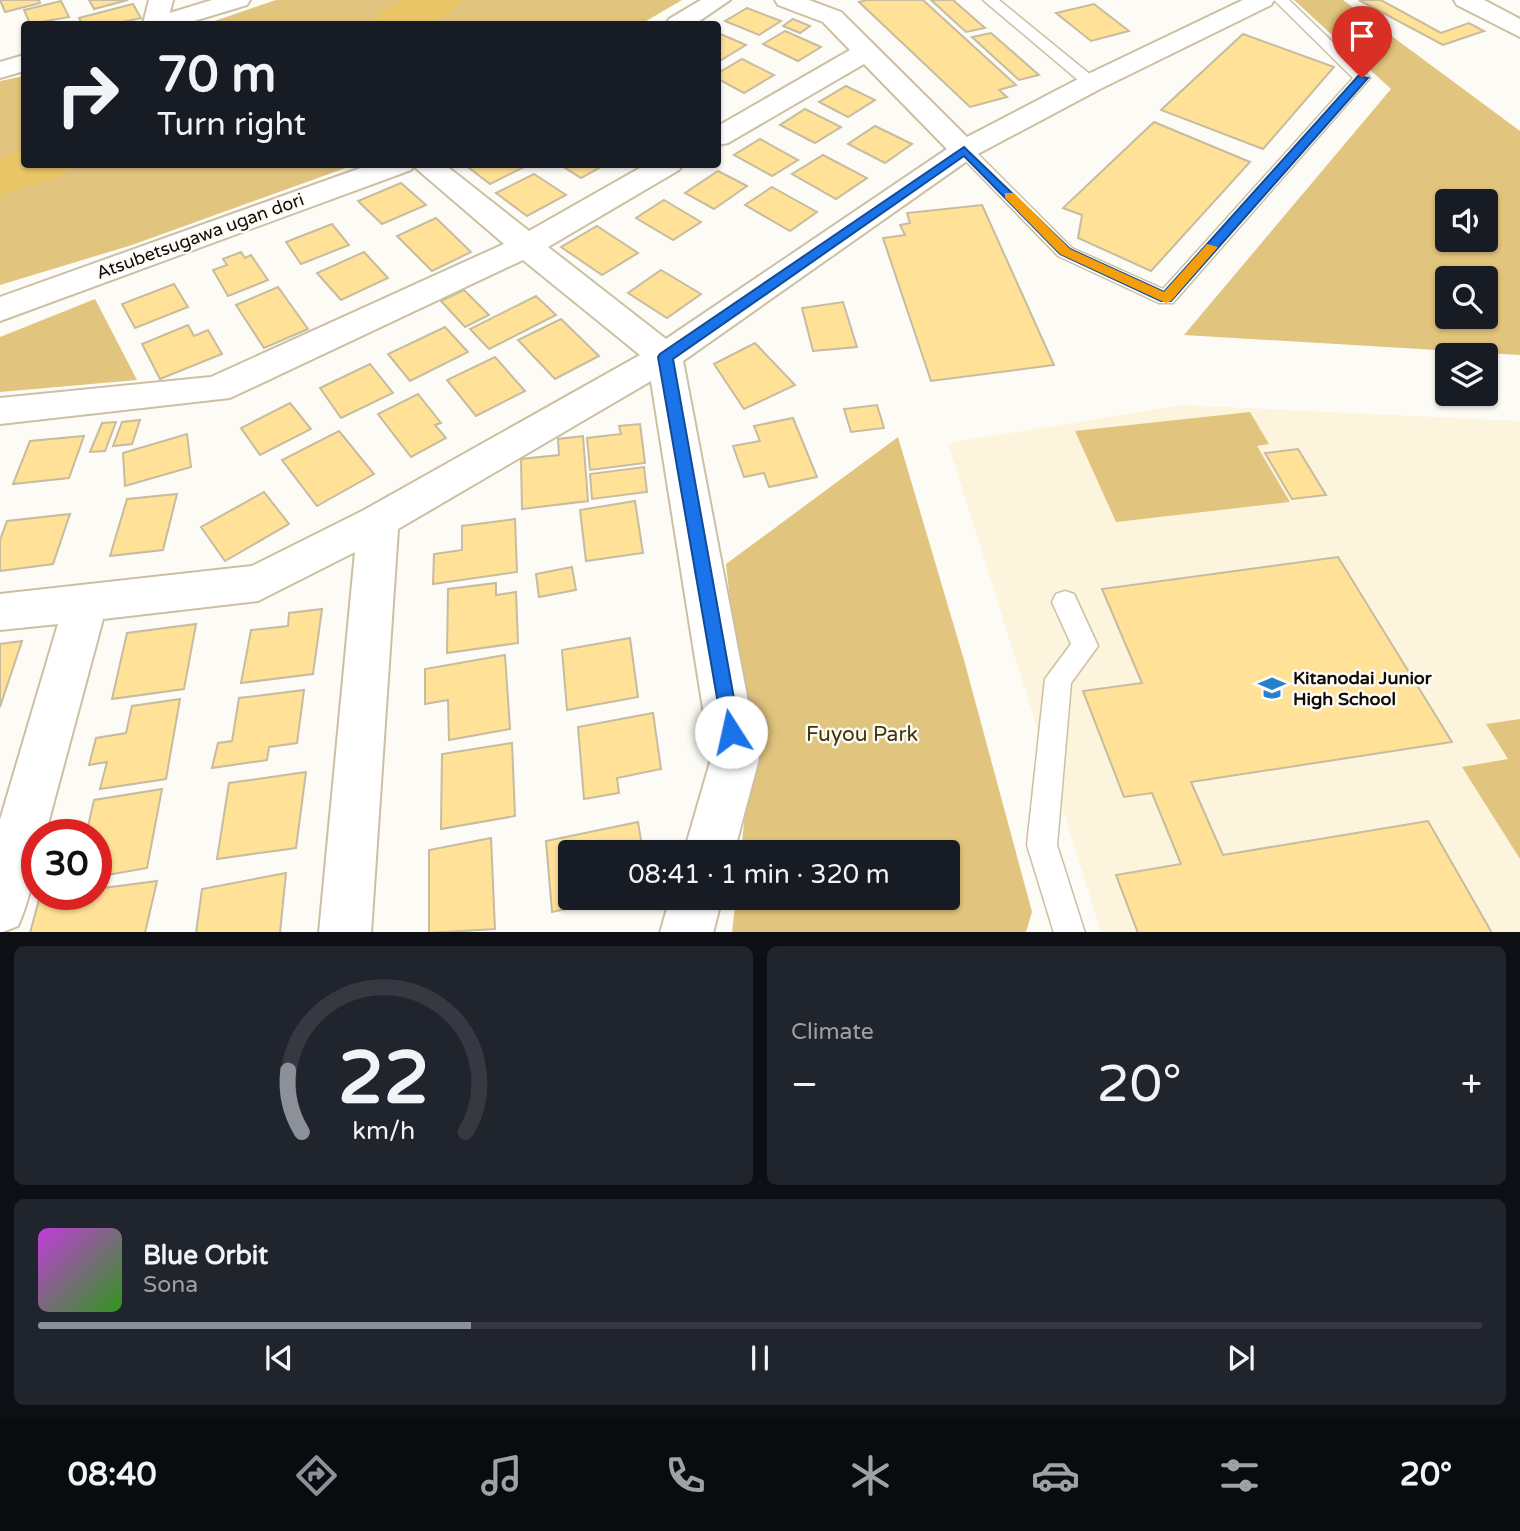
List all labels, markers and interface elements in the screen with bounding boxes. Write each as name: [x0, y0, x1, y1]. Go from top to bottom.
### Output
pin: [1332, 6, 1392, 78]
icon: arrive: [1343, 17, 1381, 55]
text: 70 m: [157, 46, 276, 105]
icon: right: [42, 49, 133, 140]
text: Turn right: [157, 106, 306, 144]
street label: Atsubetsugawa ugan dori: [93, 188, 307, 284]
map controls: [1435, 189, 1498, 406]
button: sound: [1435, 189, 1498, 252]
button: search: [1435, 266, 1498, 329]
button: layers: [1435, 343, 1498, 406]
place label: Kitanodai Junior High School: [1293, 667, 1433, 710]
school or university icon: Kitanodai Junior High School: [1257, 673, 1287, 703]
position arrow: [694, 695, 768, 769]
park label: Fuyou Park: [806, 722, 918, 747]
speed limit sign: 30: [21, 819, 112, 910]
text: 08:41 · 1 min · 320 m: [628, 859, 890, 890]
text: Climate: [791, 1018, 874, 1046]
text: 22: [338, 1035, 429, 1123]
text: 20°: [1097, 1053, 1182, 1116]
text: −: [791, 1062, 818, 1108]
text: +: [1461, 1062, 1482, 1108]
text: km/h: [352, 1115, 415, 1145]
text: Blue Orbit: [143, 1240, 268, 1271]
text: Sona: [143, 1271, 198, 1299]
icon: previous: [260, 1339, 298, 1377]
icon: pause: [741, 1339, 779, 1377]
icon: next: [1222, 1339, 1260, 1377]
icon: directions: [292, 1451, 341, 1500]
icon: music: [477, 1451, 526, 1500]
icon: phone: [661, 1451, 710, 1500]
icon: climate: [846, 1451, 895, 1500]
icon: car: [1031, 1451, 1080, 1500]
icon: filters: [1215, 1451, 1264, 1500]
text: 08:40: [68, 1456, 157, 1494]
text: 20°: [1400, 1456, 1452, 1494]

